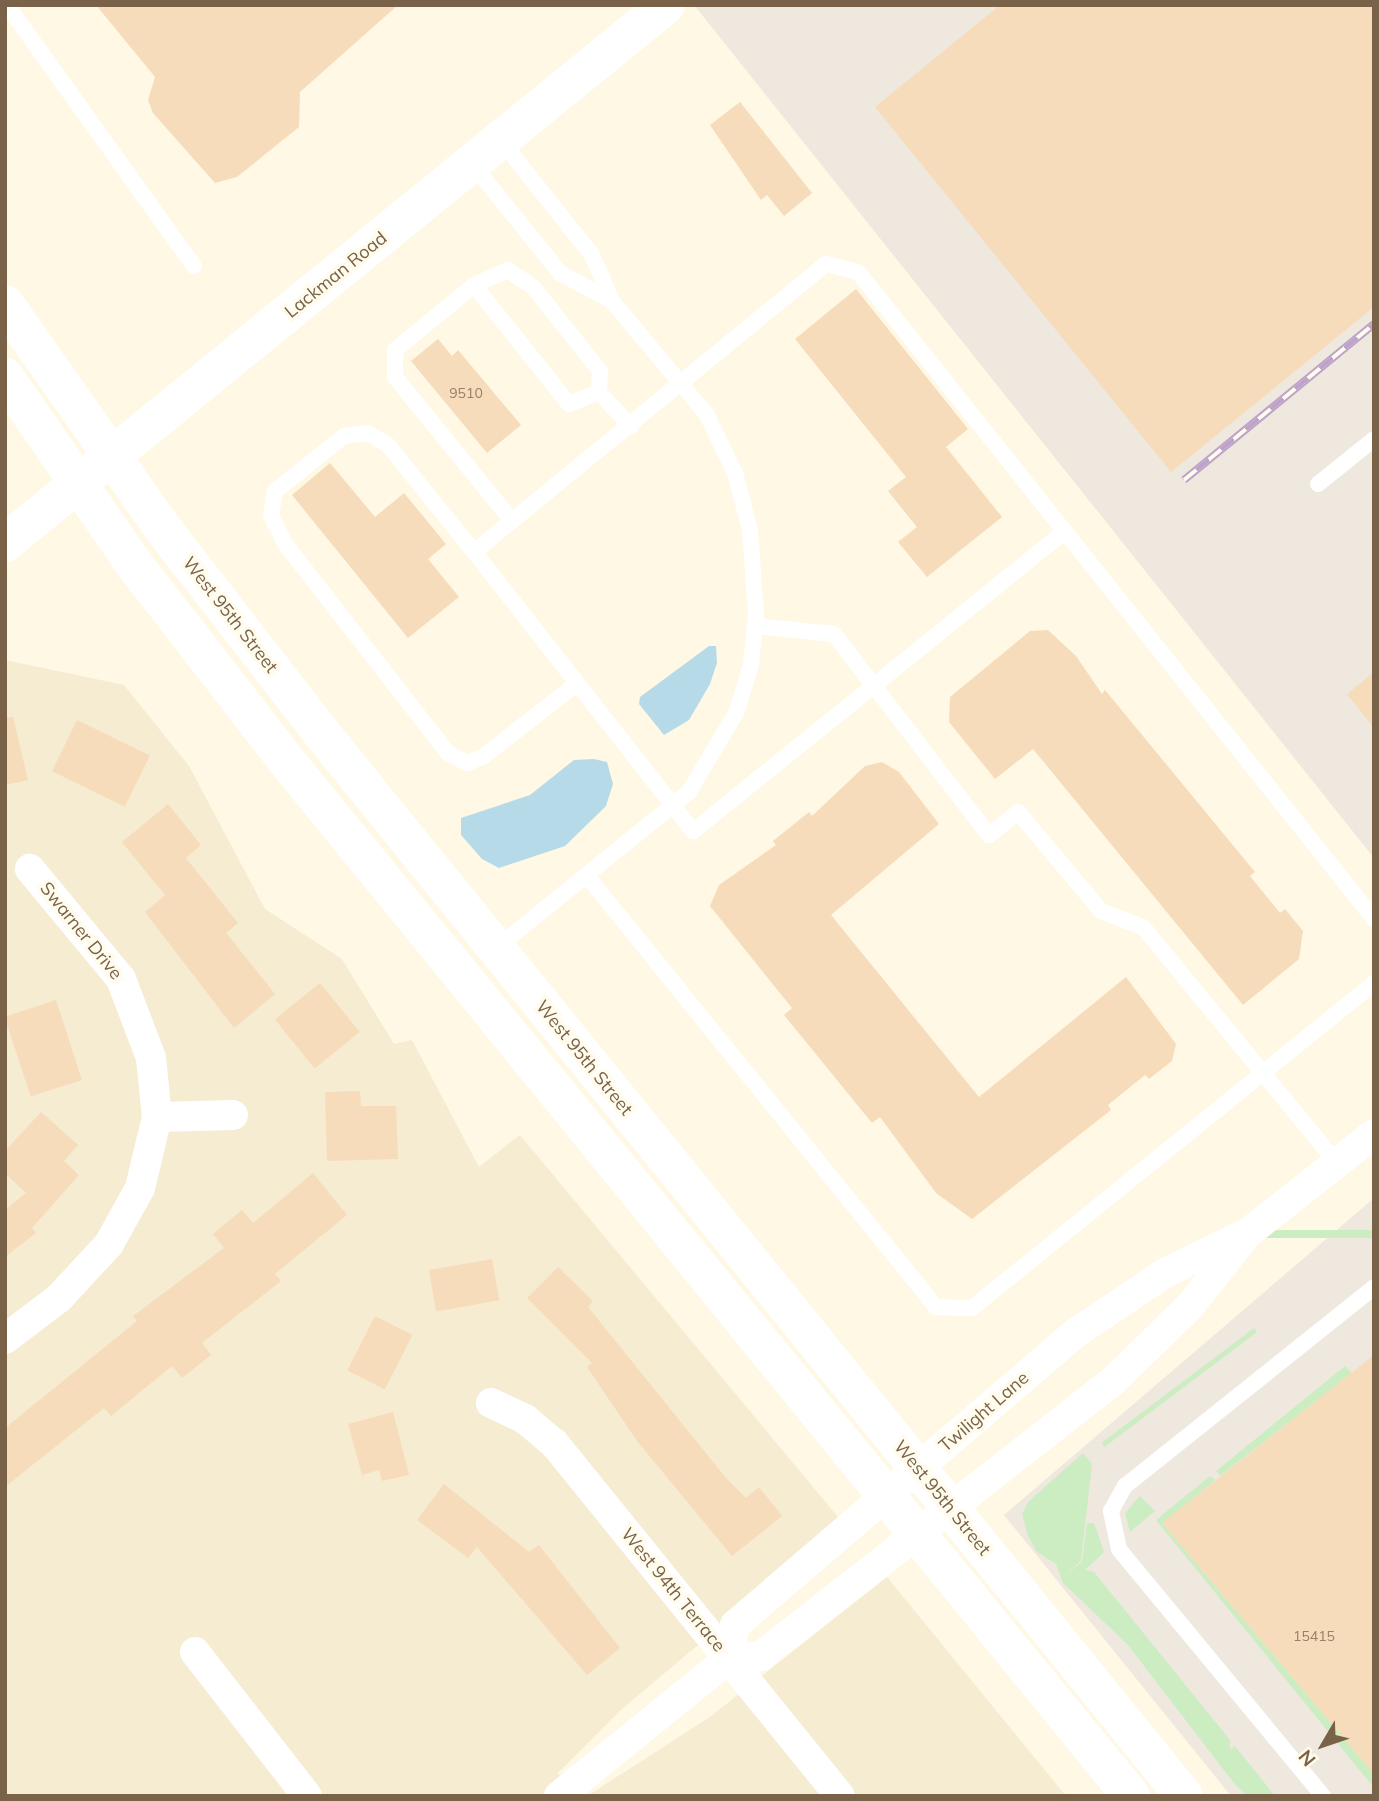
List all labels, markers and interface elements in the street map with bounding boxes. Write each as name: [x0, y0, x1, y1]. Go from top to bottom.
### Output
street label: Lackman Road: [281, 227, 391, 323]
house number: 9510: [449, 385, 483, 401]
street label: West 95th Street: [178, 553, 282, 677]
street label: Swarner Drive: [35, 878, 127, 984]
street label: West 95th Street: [531, 996, 637, 1120]
street label: Twilight Lane: [935, 1367, 1033, 1457]
street label: West 95th Street: [889, 1436, 995, 1560]
street label: West 94th Terrace: [616, 1524, 730, 1656]
house number: 15415: [1293, 1628, 1335, 1644]
north arrow: [1288, 1710, 1358, 1780]
text: N: [1293, 1745, 1321, 1771]

